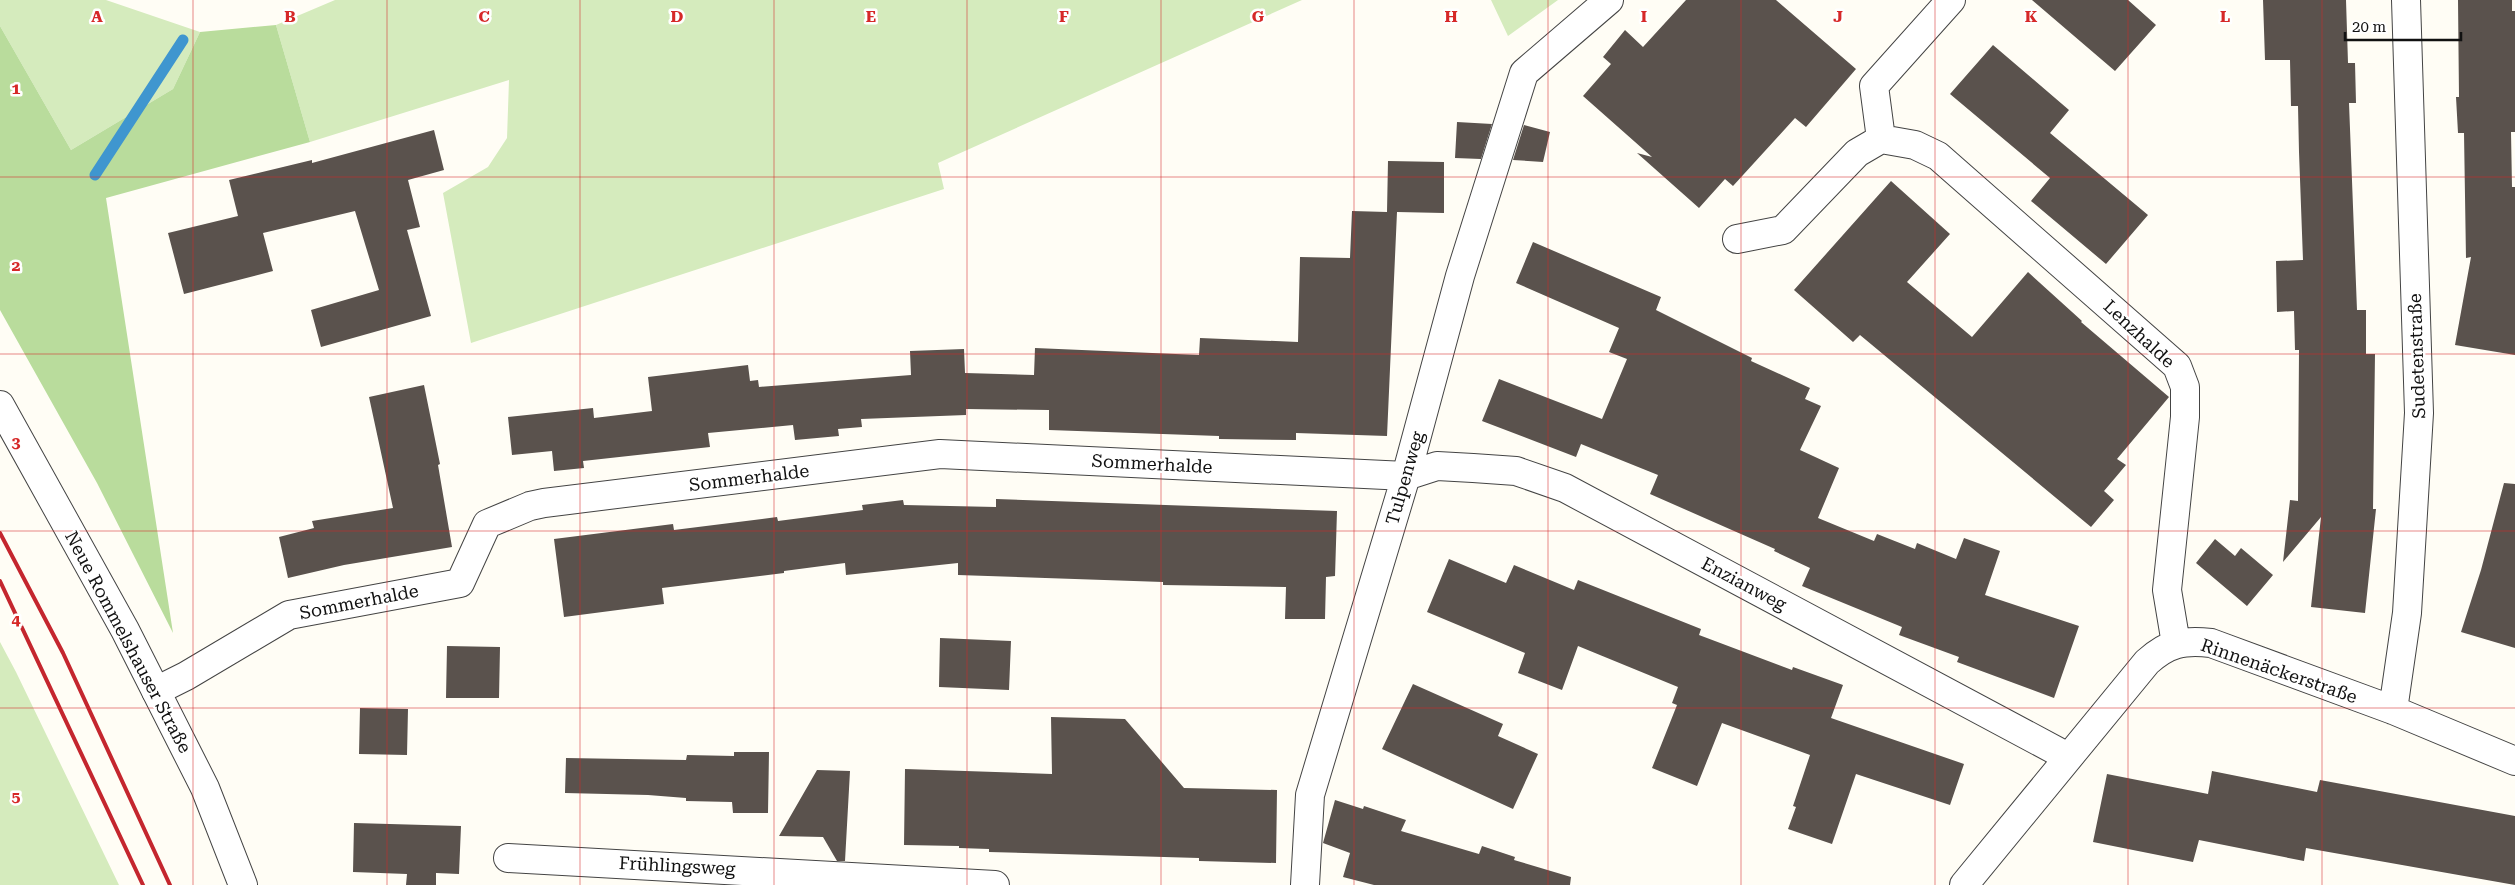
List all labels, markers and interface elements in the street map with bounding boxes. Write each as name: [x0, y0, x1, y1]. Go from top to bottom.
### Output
text: A: [91, 7, 103, 26]
text: B: [284, 7, 296, 26]
text: C: [478, 7, 490, 26]
text: D: [671, 7, 684, 26]
text: E: [866, 7, 876, 26]
text: F: [1059, 7, 1069, 26]
text: G: [1252, 7, 1265, 26]
text: H: [1444, 7, 1458, 26]
text: I: [1641, 7, 1647, 26]
text: J: [1833, 7, 1843, 26]
text: K: [2025, 7, 2038, 26]
text: L: [2220, 7, 2230, 26]
scale bar: [2345, 10, 2461, 42]
text: 20 m: [2352, 18, 2387, 36]
text: 1: [12, 79, 21, 98]
text: 2: [12, 256, 21, 275]
street label: Sudetenstraße: [2404, 293, 2429, 419]
street label: Lenzhalde: [2099, 295, 2179, 372]
street label: Tulpenweg: [1381, 428, 1428, 527]
text: 3: [12, 433, 21, 452]
street label: Sommerhalde: [1091, 450, 1213, 477]
street label: Sommerhalde: [688, 460, 810, 495]
street label: Neue Rommelshauser Straße: [61, 527, 196, 756]
street label: Enzianweg: [1698, 552, 1791, 615]
street label: Sommerhalde: [298, 580, 420, 623]
text: 4: [12, 610, 21, 629]
street label: Rinnenäckerstraße: [2198, 634, 2360, 707]
text: 5: [12, 787, 21, 806]
street label: Frühlingsweg: [618, 852, 737, 879]

